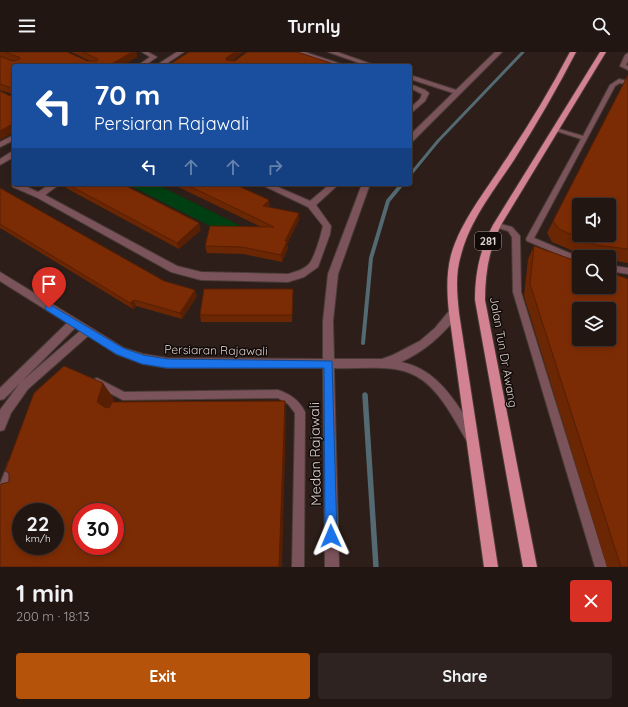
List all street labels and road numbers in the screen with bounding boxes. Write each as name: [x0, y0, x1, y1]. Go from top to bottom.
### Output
road number: 281: [475, 232, 501, 250]
street label: Jalan Tun Dr Awang: [487, 295, 521, 409]
street label: Persiaran Rajawali: [164, 342, 268, 358]
street label: Medan Rajawali: [305, 402, 325, 506]

